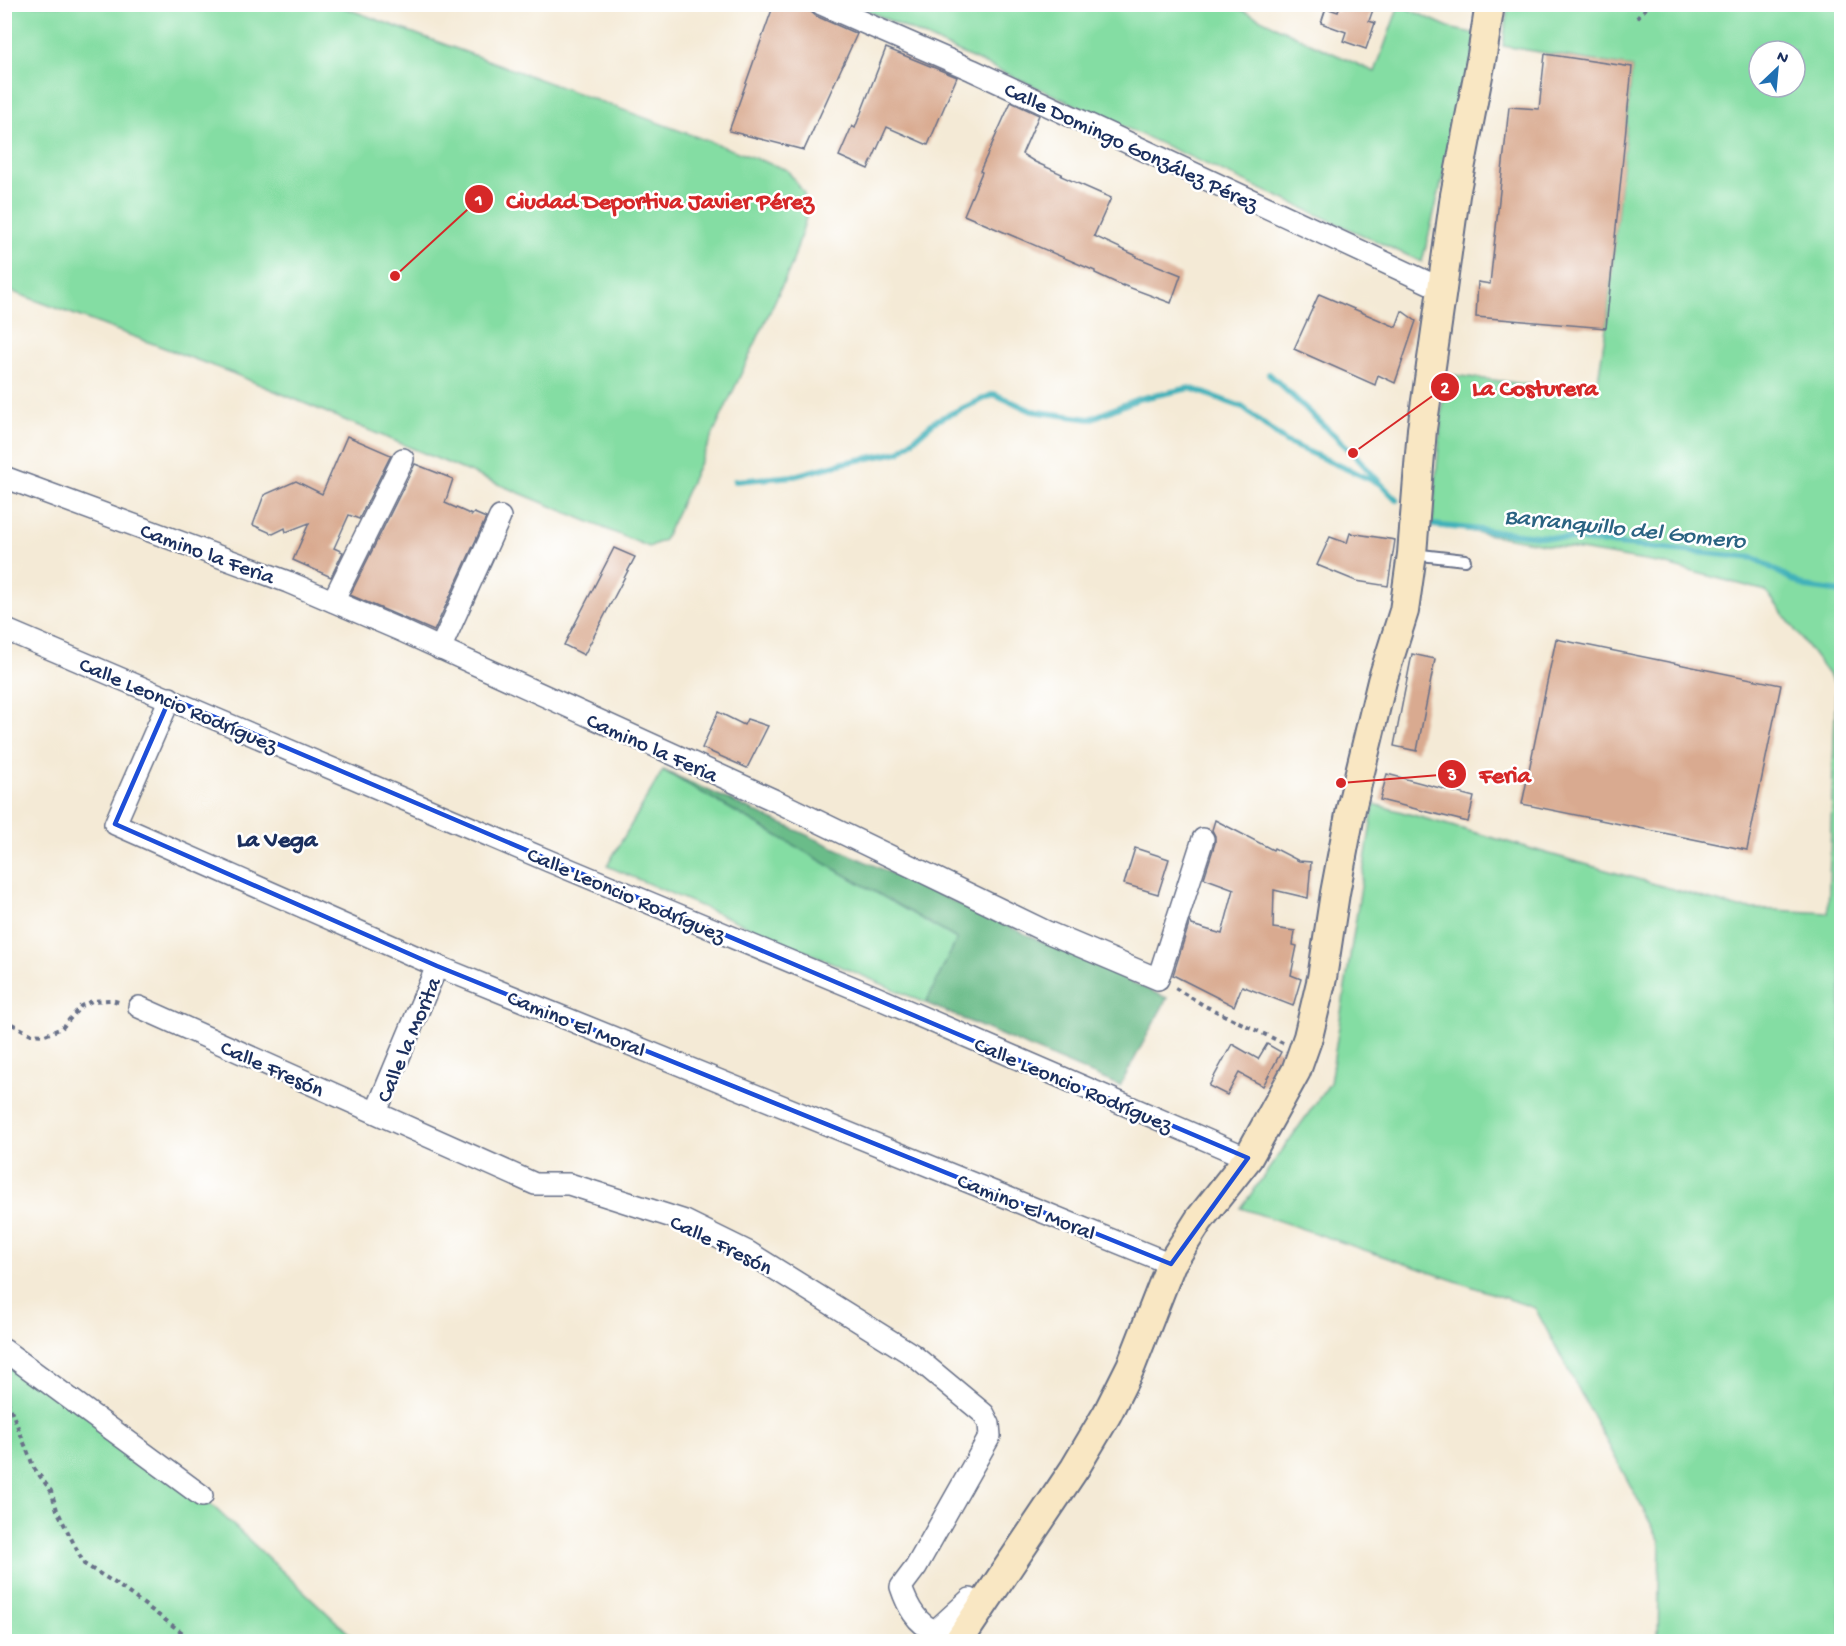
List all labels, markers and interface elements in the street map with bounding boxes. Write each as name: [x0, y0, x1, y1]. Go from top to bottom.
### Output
north arrow: [1747, 39, 1807, 99]
text: N: [1773, 48, 1791, 70]
street label: Calle Domingo González Pérez: [999, 78, 1263, 220]
callout: Ciudad Deportiva Javier Pérez: [464, 178, 826, 220]
text: Ciudad Deportiva Javier Pérez: [506, 189, 815, 218]
text: 1: [474, 191, 483, 212]
callout: La Costurera: [1430, 366, 1610, 408]
text: La Costurera: [1472, 376, 1600, 405]
text: 2: [1441, 379, 1450, 400]
water label: Barranquillo del Gomero: [1503, 503, 1748, 558]
street label: Camino la Feria: [136, 519, 278, 592]
street label: Calle Leoncio Rodríguez: [74, 653, 282, 761]
street label: Camino la Feria: [582, 709, 722, 791]
callout: Feria: [1437, 753, 1543, 795]
text: Feria: [1478, 763, 1533, 792]
text: 3: [1446, 766, 1457, 787]
district label: La Vega: [237, 827, 319, 856]
street label: Calle Leoncio Rodríguez: [522, 843, 730, 951]
street label: Calle la Morita: [373, 974, 449, 1107]
street label: Camino El Moral: [503, 986, 649, 1065]
street label: Calle Leoncio Rodríguez: [969, 1033, 1177, 1141]
street label: Calle Fresón: [215, 1036, 328, 1105]
street label: Camino El Moral: [953, 1169, 1099, 1248]
street label: Calle Fresón: [665, 1211, 776, 1283]

